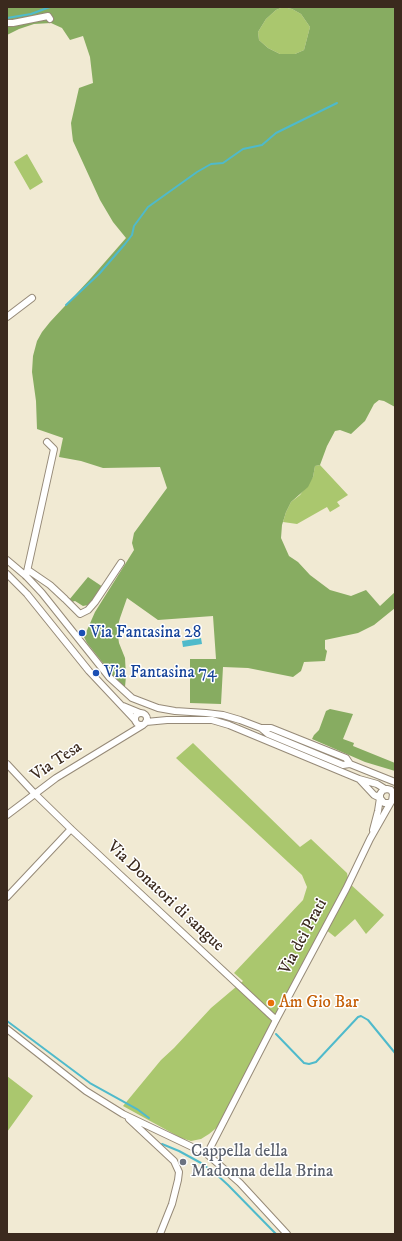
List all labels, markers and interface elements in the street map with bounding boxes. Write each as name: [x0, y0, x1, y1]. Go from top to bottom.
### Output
place label: Via Fantasina 28: [90, 623, 201, 643]
marker: Via Fantasina 28: [77, 628, 87, 638]
place label: Via Fantasina 74: [104, 663, 217, 683]
marker: Via Fantasina 74: [91, 668, 101, 678]
street label: Via Tesa: [28, 738, 86, 786]
street label: Via Donatori di sangue: [102, 837, 228, 957]
street label: Via dei Prati: [276, 896, 332, 978]
place label: Am Gio Bar: [279, 993, 359, 1013]
marker: Am Gio Bar: [266, 998, 276, 1008]
place label: Cappella della Madonna della Brina: [191, 1142, 333, 1182]
marker: Cappella della Madonna della Brina: [178, 1157, 188, 1167]

